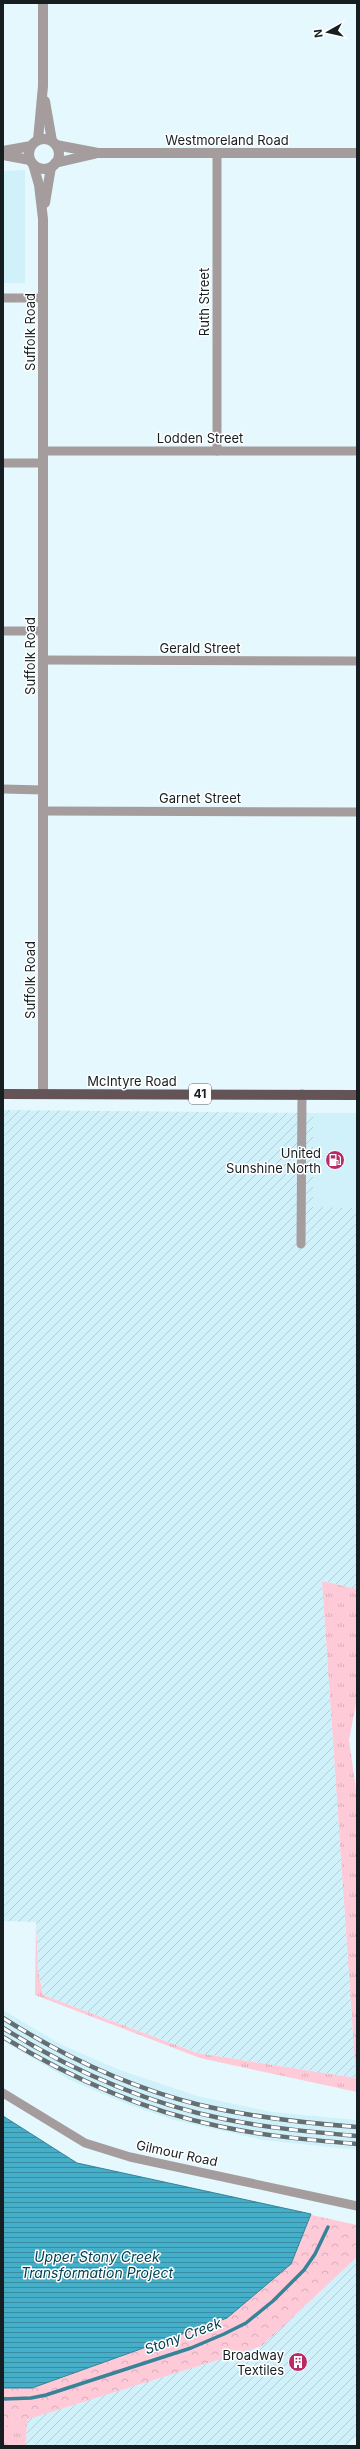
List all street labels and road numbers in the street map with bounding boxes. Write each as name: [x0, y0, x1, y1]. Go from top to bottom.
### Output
street label: Westmoreland Road: [165, 132, 289, 148]
street label: Ruth Street: [196, 268, 212, 336]
street label: Suffolk Road: [22, 293, 38, 371]
street label: Lodden Street: [157, 430, 243, 446]
street label: Suffolk Road: [22, 617, 38, 695]
street label: Gerald Street: [160, 640, 240, 656]
street label: Garnet Street: [159, 790, 241, 806]
street label: Suffolk Road: [22, 941, 38, 1019]
street label: McIntyre Road: [87, 1073, 177, 1089]
road number: 41: [189, 1084, 211, 1104]
street label: Gilmour Road: [135, 2137, 219, 2169]

